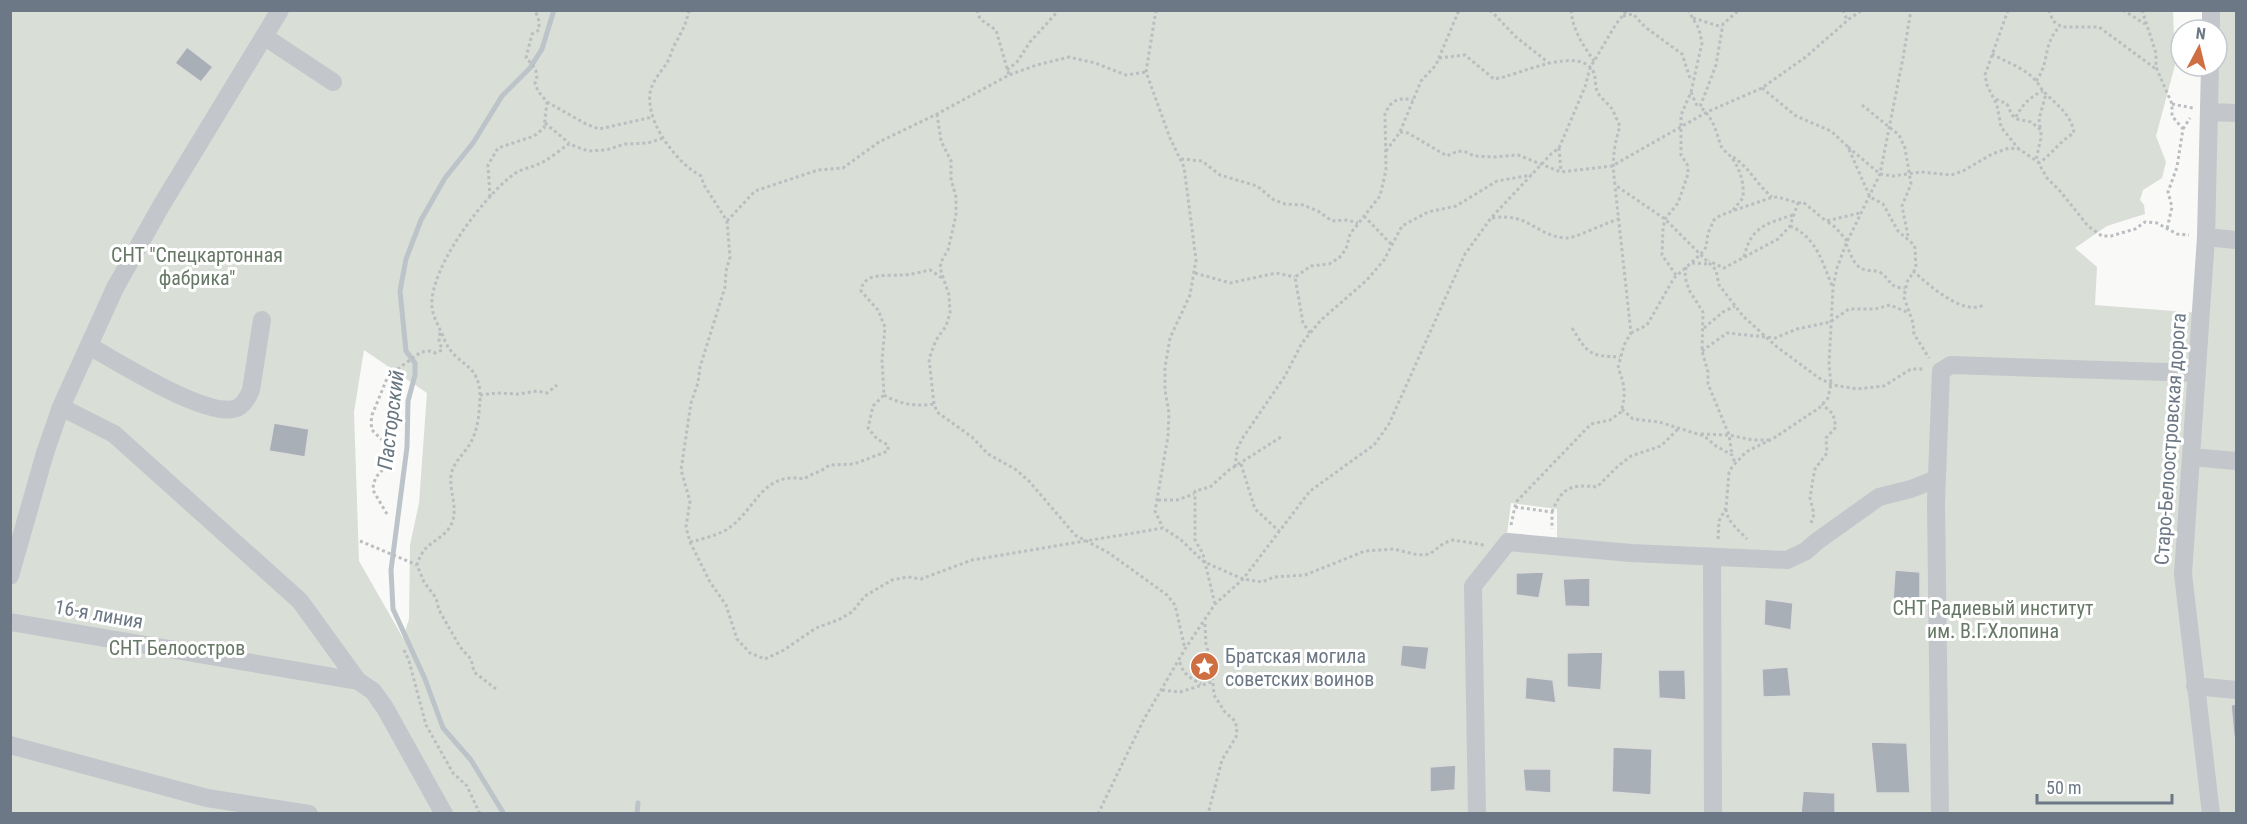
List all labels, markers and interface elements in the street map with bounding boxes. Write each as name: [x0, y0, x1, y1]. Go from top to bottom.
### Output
north arrow: [2169, 18, 2229, 78]
text: N: [2195, 24, 2207, 44]
park label: СНТ "Спецкартонная фабрика": [111, 243, 283, 290]
street label: Старо-Белоостровская дорога: [2149, 312, 2191, 566]
water label: Пасторский: [373, 369, 409, 471]
street label: 16-я линия: [53, 594, 145, 634]
park label: СНТ Радиевый институт им. В.Г.Хлопина: [1892, 596, 2094, 643]
park label: СНТ Белоостров: [109, 636, 245, 660]
place label: Братская могила советских воинов: [1225, 644, 1374, 691]
place icon: Братская могила советских воинов: [1188, 651, 1220, 683]
scale bar: [2037, 767, 2172, 805]
text: 50 m: [2046, 777, 2081, 798]

